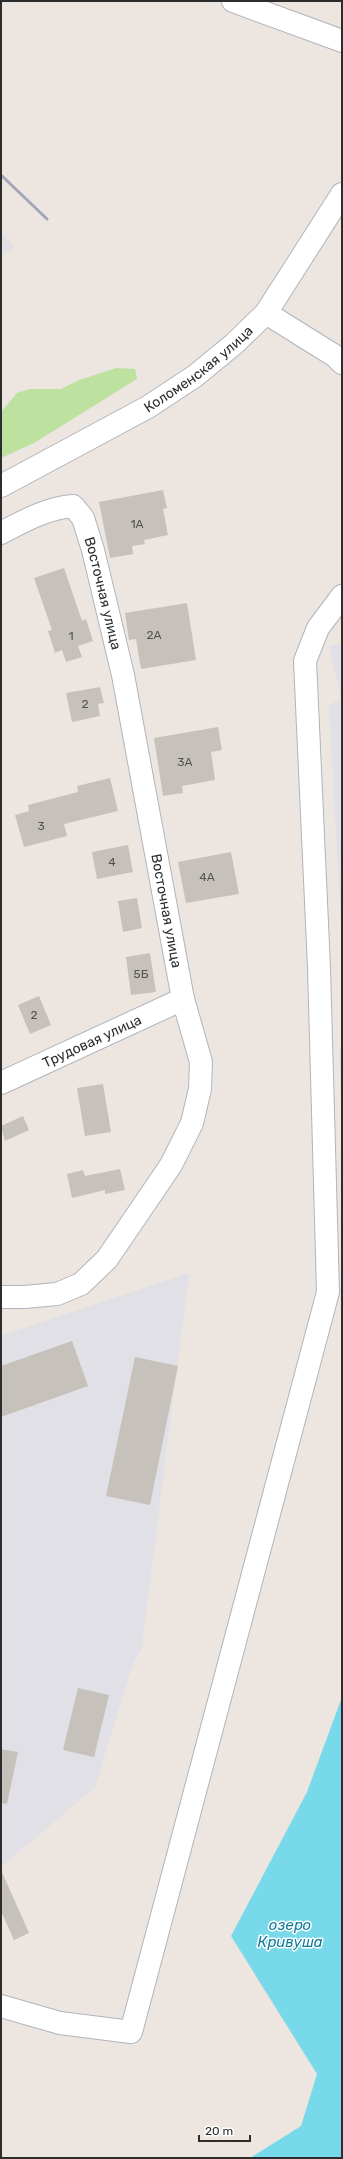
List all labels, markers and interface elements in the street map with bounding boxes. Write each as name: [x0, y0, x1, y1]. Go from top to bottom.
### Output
street label: Коломенская улица: [141, 322, 256, 416]
house number: 1А: [130, 517, 144, 531]
street label: Восточная улица: [81, 535, 125, 651]
house number: 2А: [146, 628, 162, 642]
house number: 1: [68, 629, 74, 643]
house number: 2: [81, 697, 89, 711]
house number: 3А: [177, 755, 193, 769]
house number: 3: [37, 819, 45, 833]
street label: Восточная улица: [148, 852, 186, 969]
house number: 4: [108, 855, 116, 869]
house number: 4А: [199, 870, 215, 884]
house number: 5Б: [134, 967, 149, 981]
house number: 2: [30, 1008, 38, 1022]
street label: Трудовая улица: [40, 1011, 144, 1071]
water label: озеро Кривуша: [257, 1916, 323, 1951]
scale bar: [199, 2117, 250, 2143]
text: 20 m: [205, 2124, 233, 2138]

